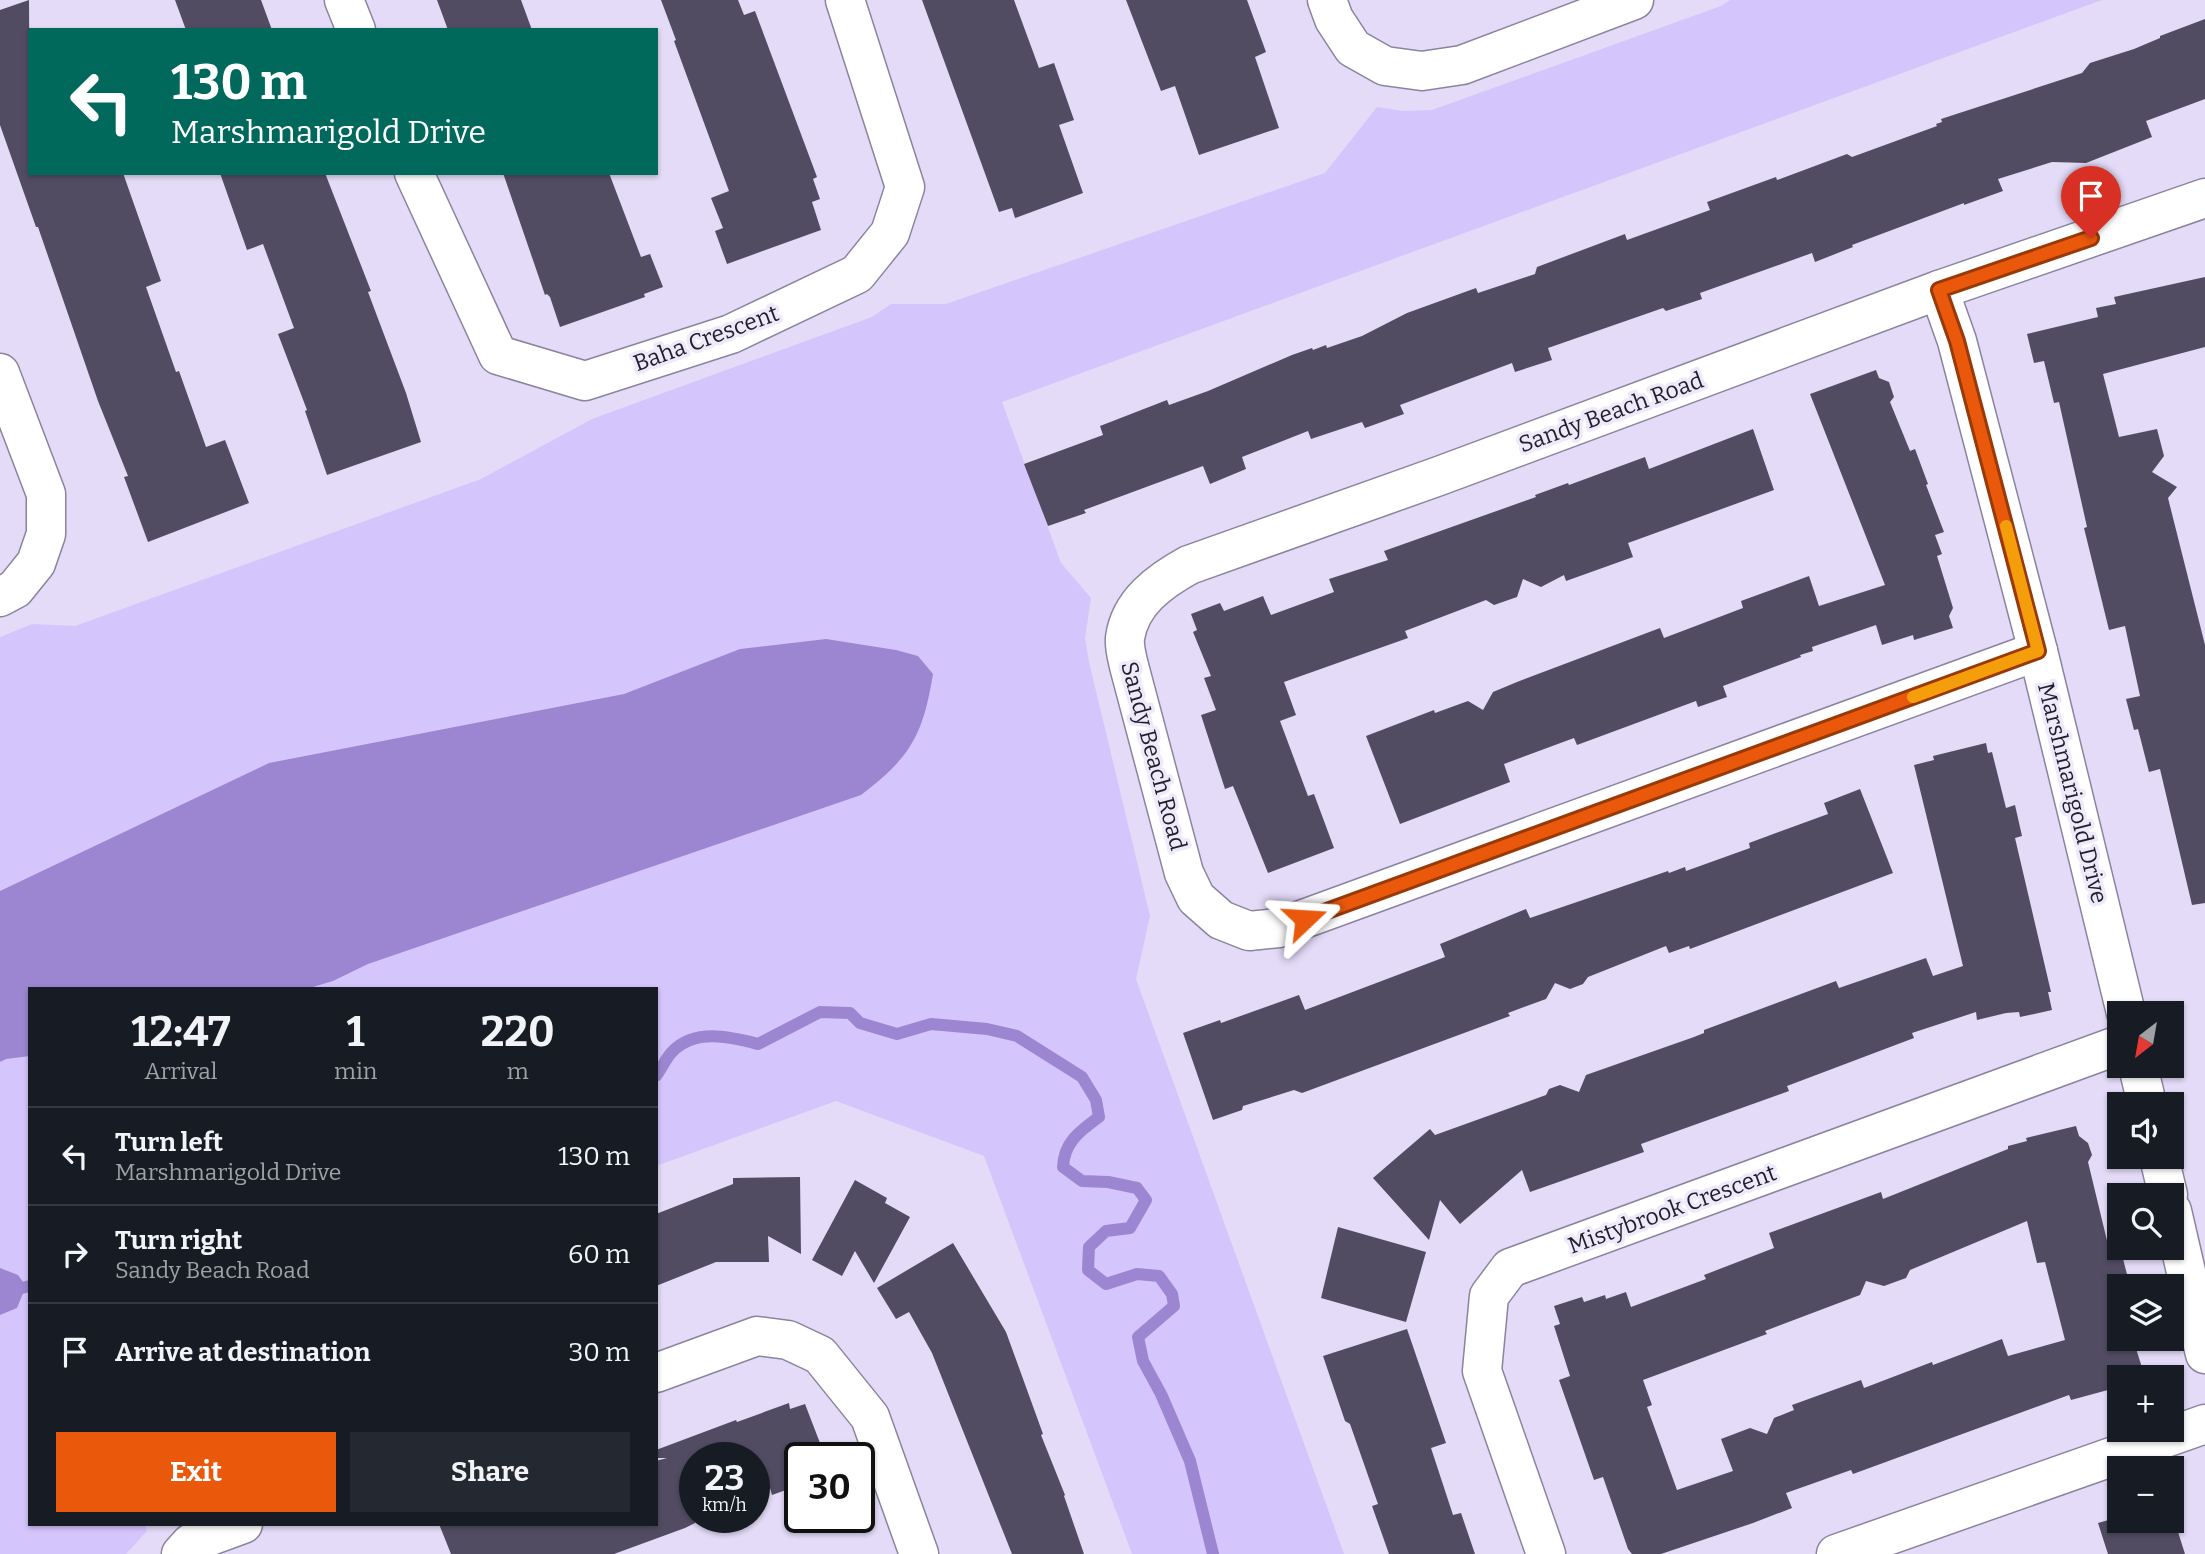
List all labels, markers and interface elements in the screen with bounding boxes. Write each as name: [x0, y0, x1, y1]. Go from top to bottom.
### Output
text: 130 m: [171, 53, 307, 112]
icon: left: [56, 56, 147, 147]
text: Marshmarigold Drive: [171, 113, 486, 151]
pin: [2061, 166, 2121, 238]
icon: arrive: [2072, 177, 2110, 215]
street label: Baha Crescent: [630, 299, 782, 377]
street label: Sandy Beach Road: [1515, 365, 1708, 458]
street label: Sandy Beach Road: [1115, 658, 1193, 854]
street label: Marshmarigold Drive: [2032, 680, 2114, 906]
position arrow: [1268, 882, 1342, 956]
north arrow: [2107, 1001, 2184, 1078]
map controls: [2107, 1001, 2184, 1533]
text: 12:47: [131, 1007, 231, 1057]
text: 1: [347, 1007, 365, 1057]
text: 220: [481, 1007, 555, 1057]
text: Arrival: [145, 1057, 217, 1085]
text: min: [334, 1057, 377, 1085]
text: m: [507, 1057, 529, 1085]
button: sound: [2107, 1092, 2184, 1169]
text: Turn left: [115, 1127, 223, 1158]
icon: left: [56, 1137, 94, 1175]
text: 130 m: [558, 1141, 630, 1172]
text: Marshmarigold Drive: [115, 1158, 341, 1186]
street label: Mistybrook Crescent: [1564, 1158, 1780, 1260]
button: search: [2107, 1183, 2184, 1260]
text: Turn right: [115, 1225, 242, 1256]
icon: right: [56, 1235, 94, 1273]
text: 60 m: [568, 1239, 630, 1270]
text: Sandy Beach Road: [115, 1256, 310, 1284]
button: layers: [2107, 1274, 2184, 1351]
icon: arrive: [56, 1333, 94, 1371]
text: Arrive at destination: [115, 1337, 370, 1368]
text: 30 m: [569, 1337, 630, 1368]
button: +: [2107, 1365, 2184, 1442]
button: Exit: [56, 1432, 336, 1512]
button: Share: [350, 1432, 630, 1512]
speed limit sign: 30: [784, 1442, 875, 1533]
button: −: [2107, 1456, 2184, 1533]
text: 23: [705, 1457, 744, 1499]
text: km/h: [702, 1494, 747, 1516]

